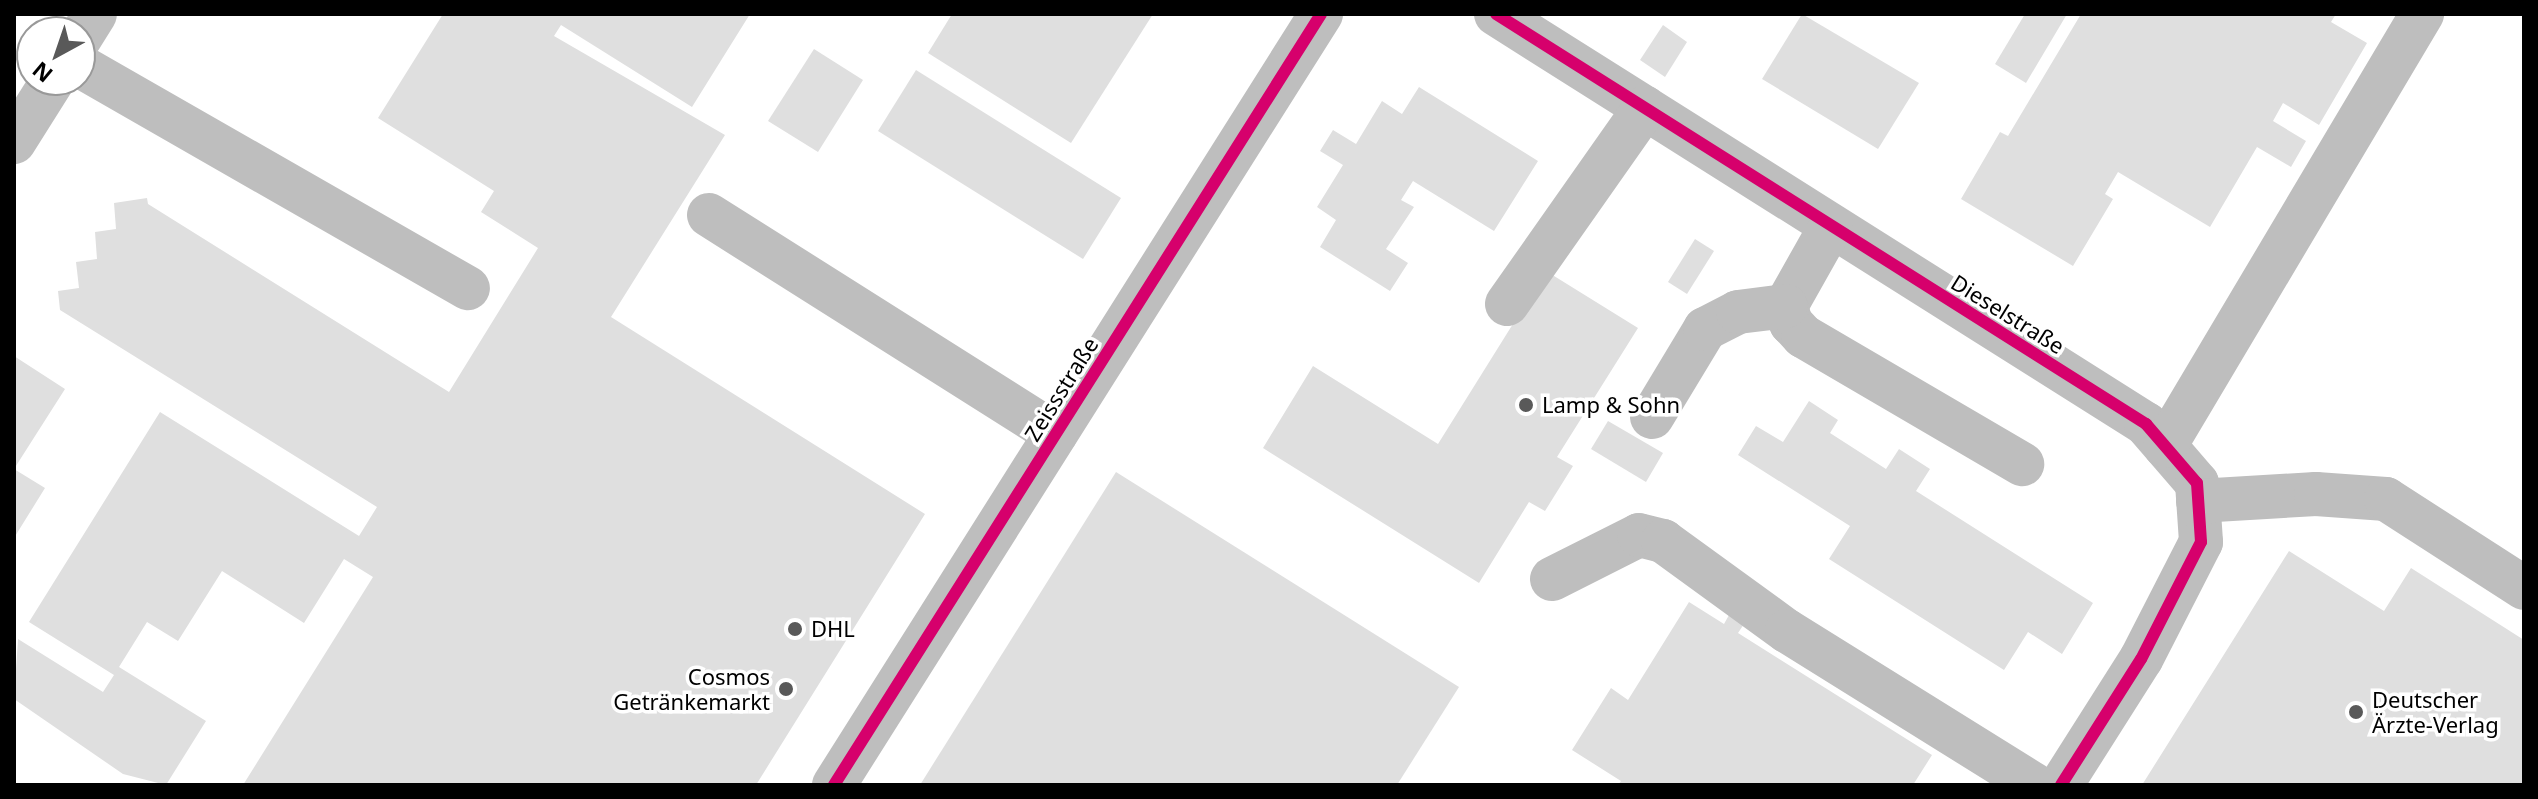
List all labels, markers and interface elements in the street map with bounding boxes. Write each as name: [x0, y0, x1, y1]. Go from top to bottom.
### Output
north arrow: [16, 16, 96, 96]
text: N: [25, 56, 58, 90]
street label: Dieselstraße: [1947, 269, 2069, 359]
street label: Zeissstraße: [1019, 332, 1103, 446]
place label: Lamp & Sohn: [1542, 392, 1680, 418]
marker: Lamp & Sohn: [1517, 396, 1535, 414]
place label: DHL: [811, 616, 855, 642]
marker: DHL: [786, 620, 804, 638]
place label: Cosmos Getränkemarkt: [613, 663, 770, 714]
marker: Cosmos Getränkemarkt: [777, 680, 795, 698]
place label: Deutscher Ärzte-Verlag: [2372, 686, 2499, 738]
marker: Deutscher Ärzte-Verlag: [2347, 703, 2365, 721]

